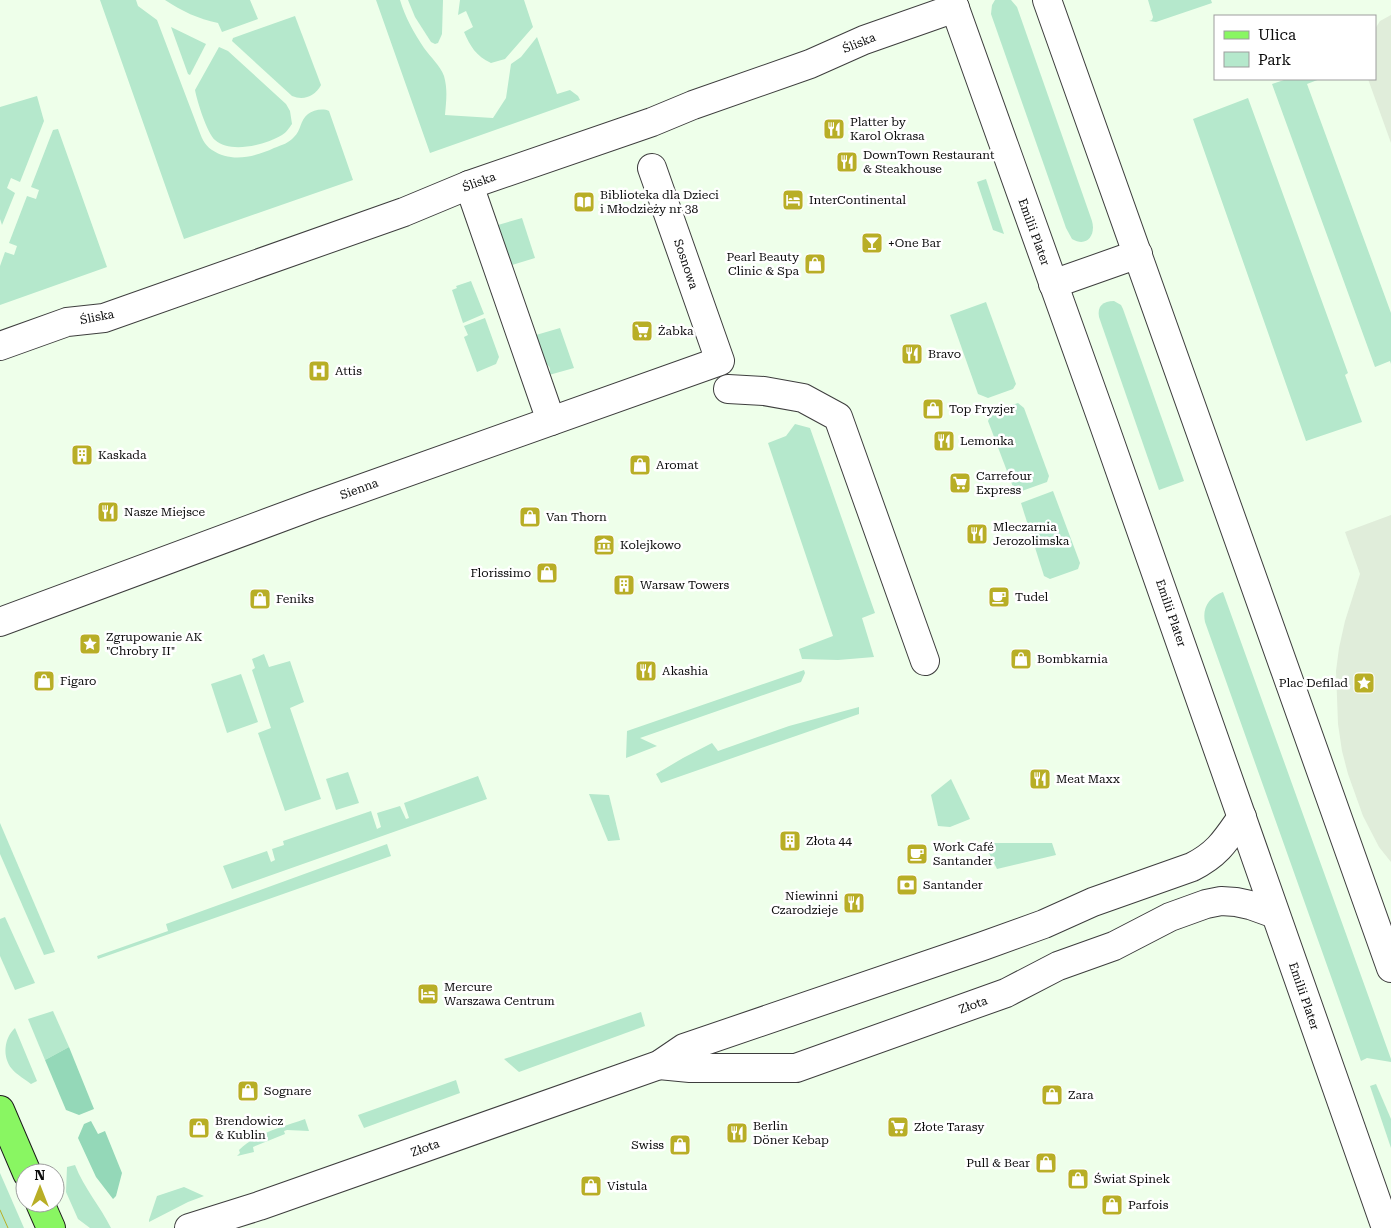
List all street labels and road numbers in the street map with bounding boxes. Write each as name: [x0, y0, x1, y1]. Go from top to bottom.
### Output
street label: Śliska: [840, 30, 878, 56]
street label: Śliska: [460, 169, 498, 194]
street label: Emilii Plater: [1015, 196, 1053, 268]
street label: Sosnowa: [671, 237, 701, 291]
street label: Śliska: [79, 307, 116, 327]
street label: Sienna: [338, 475, 381, 502]
street label: Emilii Plater: [1153, 577, 1189, 649]
street label: Emilii Plater: [1286, 960, 1322, 1032]
street label: Złota: [957, 993, 990, 1017]
street label: Złota: [409, 1136, 442, 1160]

